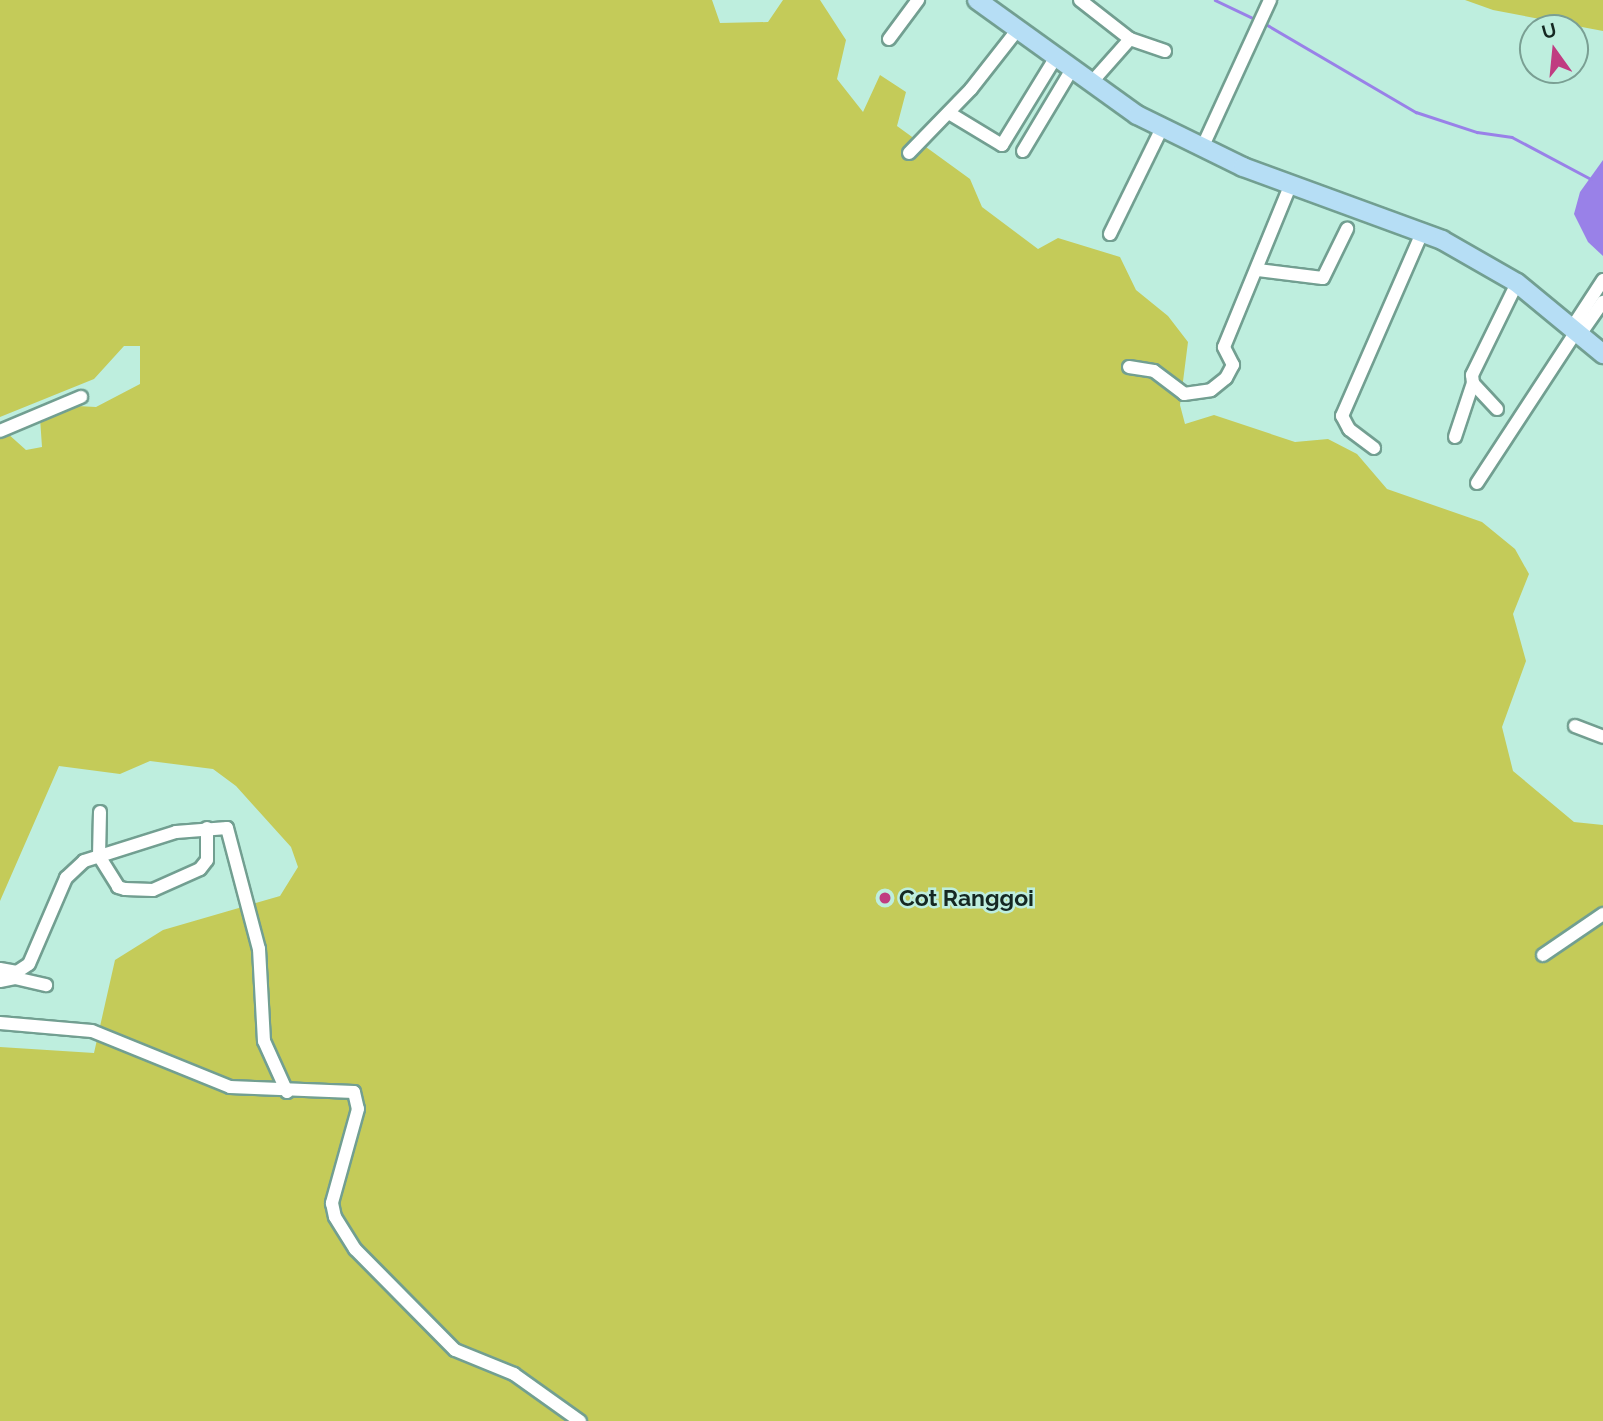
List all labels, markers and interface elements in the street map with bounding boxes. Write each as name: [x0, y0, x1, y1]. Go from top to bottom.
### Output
north arrow: [1519, 14, 1589, 84]
text: U: [1539, 18, 1559, 43]
place label: Cot Ranggoi: [899, 884, 1034, 912]
marker: Cot Ranggoi: [877, 890, 893, 906]

